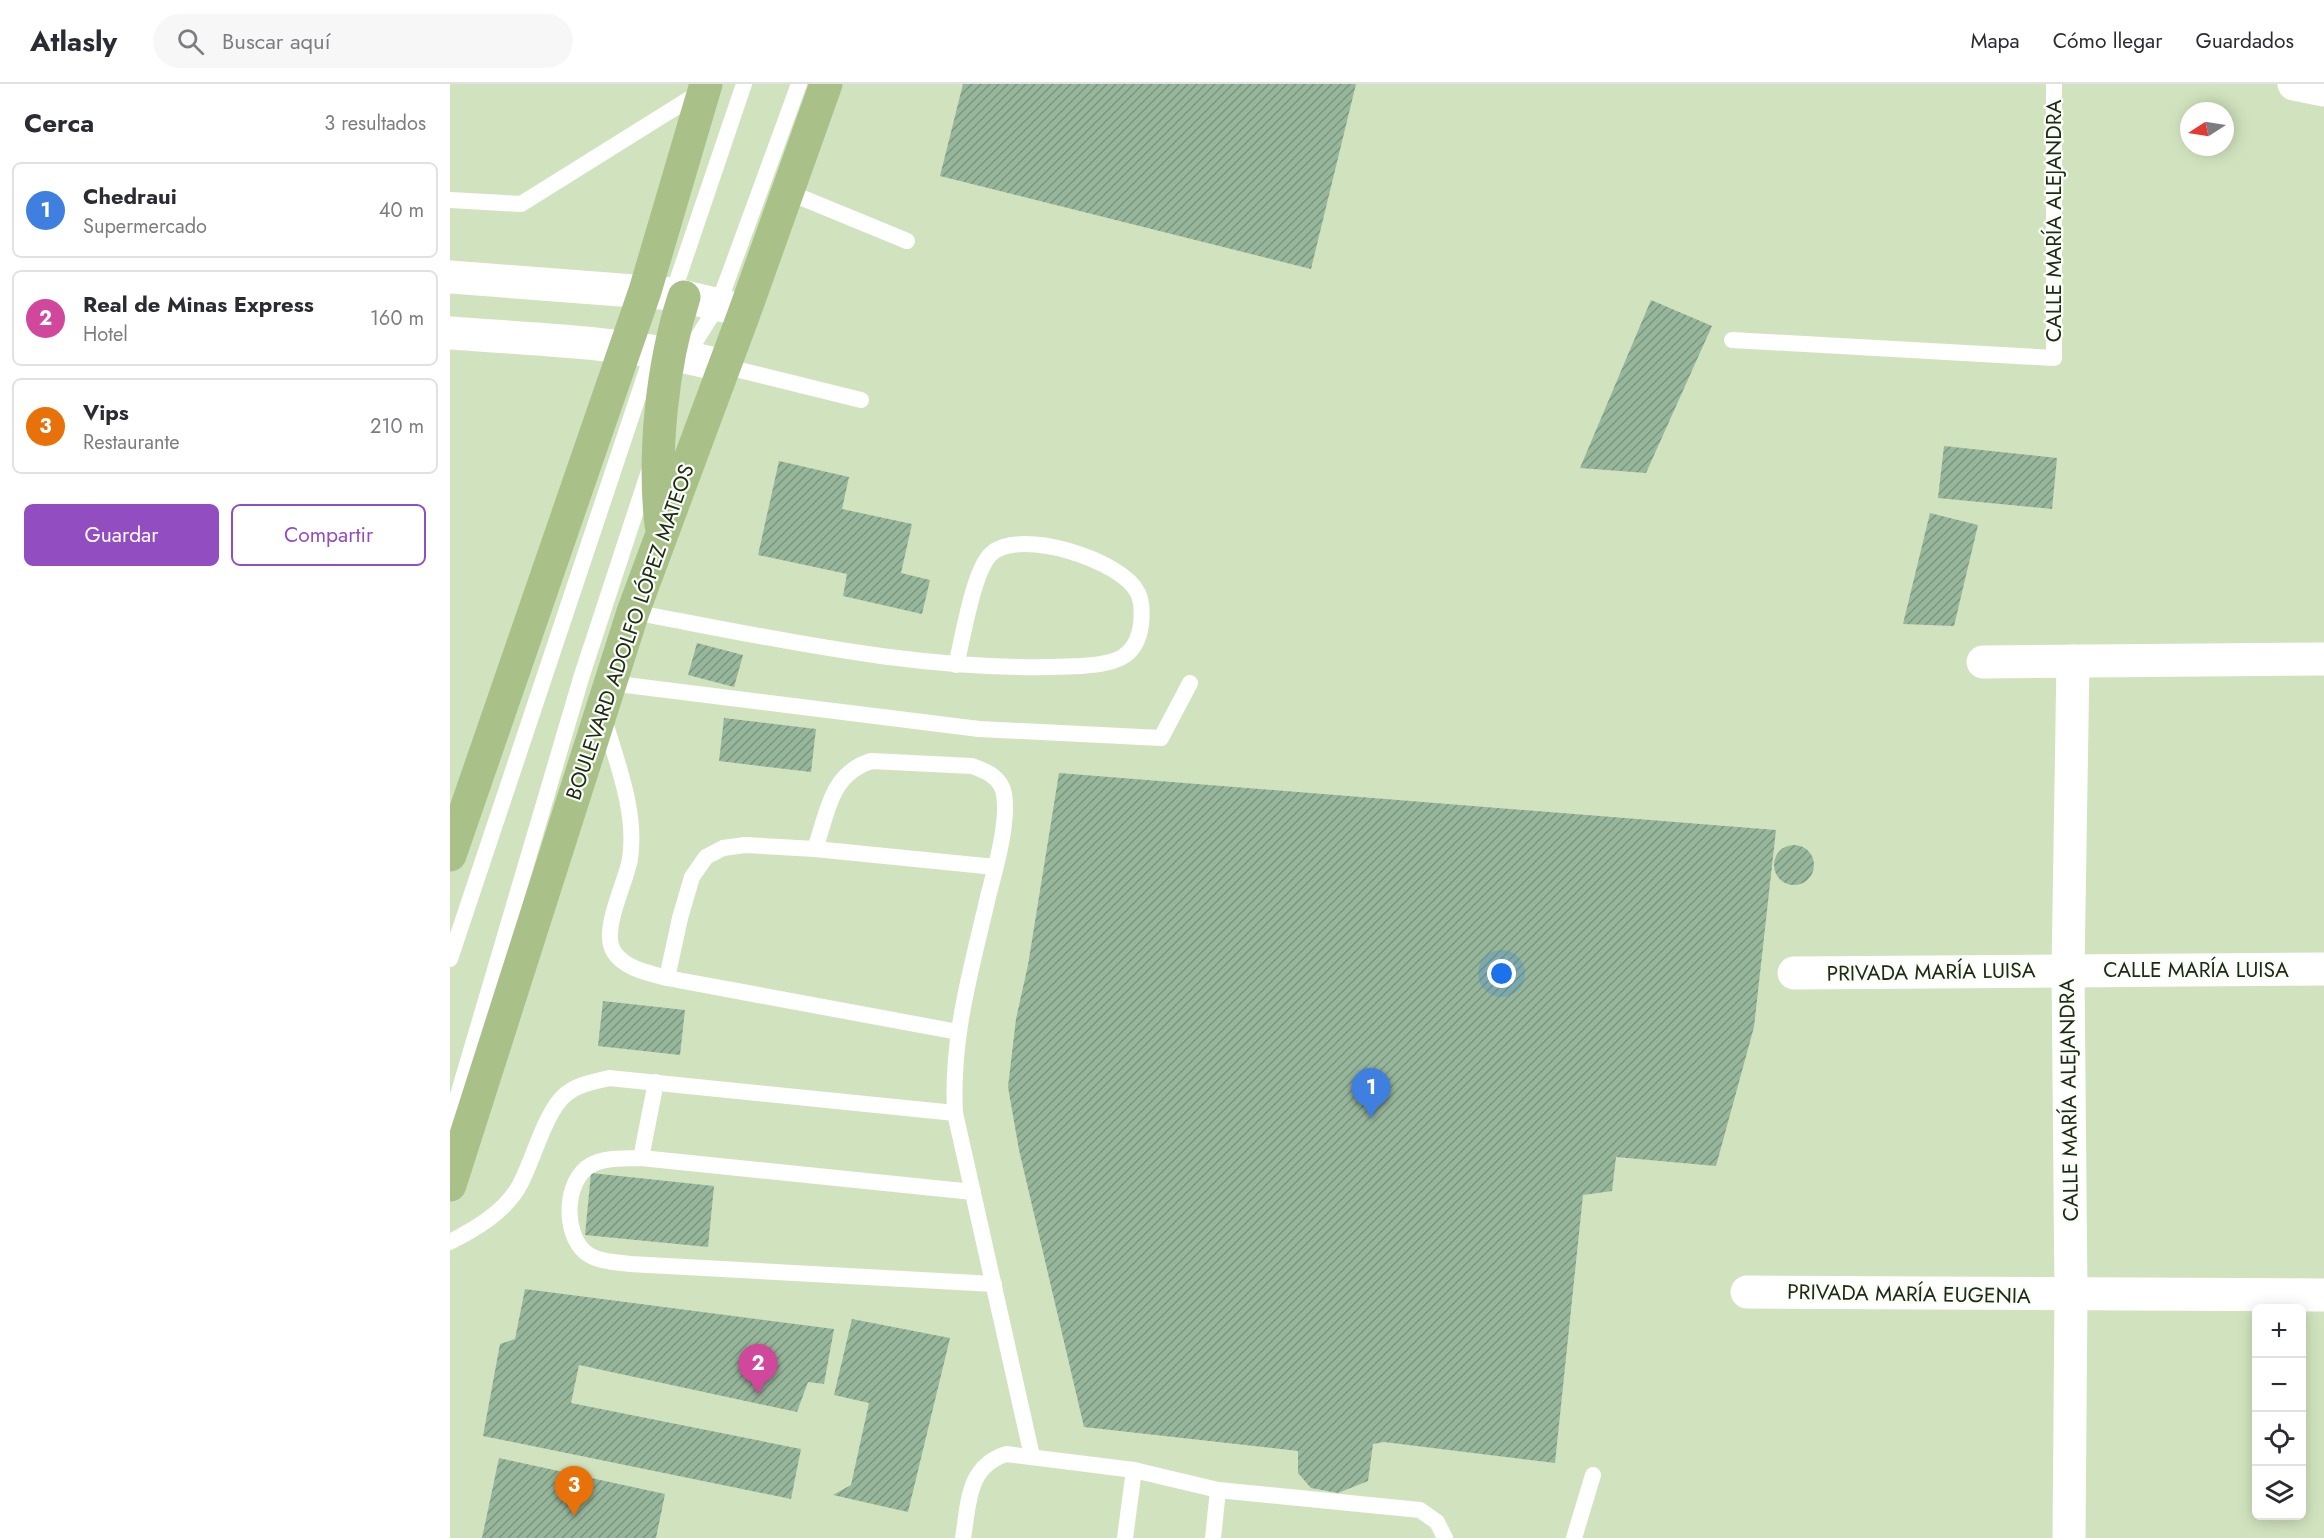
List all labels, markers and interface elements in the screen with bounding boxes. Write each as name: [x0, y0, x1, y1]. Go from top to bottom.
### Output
search box: [153, 14, 573, 68]
text: Atlasly: [30, 21, 117, 62]
icon: search: [174, 25, 207, 58]
text: Buscar aquí: [222, 25, 330, 57]
text: Mapa: [1970, 26, 2020, 56]
text: Cómo llegar: [2053, 26, 2162, 56]
text: Guardados: [2195, 26, 2294, 56]
street label: CALLE MARÍA ALEJANDRA: [2039, 100, 2069, 342]
north arrow: [2180, 102, 2234, 156]
text: Cerca: [24, 104, 94, 142]
text: 3 resultados: [324, 109, 426, 138]
text: Chedraui: [83, 180, 177, 212]
text: 1: [40, 196, 51, 225]
text: 40 m: [379, 196, 424, 225]
text: Supermercado: [83, 212, 207, 241]
text: Real de Minas Express: [83, 288, 314, 320]
text: 2: [39, 304, 52, 333]
text: 160 m: [370, 304, 424, 333]
text: Hotel: [83, 320, 128, 349]
text: Vips: [83, 396, 129, 428]
text: 3: [39, 412, 52, 441]
text: 210 m: [370, 412, 424, 441]
text: Restaurante: [83, 428, 180, 457]
street label: BOULEVARD ADOLFO LÓPEZ MATEOS: [558, 460, 702, 804]
button: Guardar: [24, 504, 219, 566]
button: Compartir: [231, 504, 426, 566]
street label: PRIVADA MARÍA LUISA: [1826, 955, 2036, 989]
street label: CALLE MARÍA LUISA: [2103, 955, 2289, 985]
your location: [1487, 959, 1516, 988]
street label: CALLE MARÍA ALEJANDRA: [2052, 978, 2086, 1222]
pin: 1: [1352, 1068, 1390, 1118]
street label: PRIVADA MARÍA EUGENIA: [1787, 1277, 2031, 1311]
map controls: [2252, 1304, 2306, 1520]
button: +: [2252, 1304, 2306, 1358]
pin: 2: [738, 1344, 778, 1394]
button: −: [2252, 1358, 2306, 1412]
button: locate: [2252, 1412, 2306, 1466]
pin: 3: [554, 1466, 594, 1516]
button: layers: [2252, 1466, 2306, 1520]

